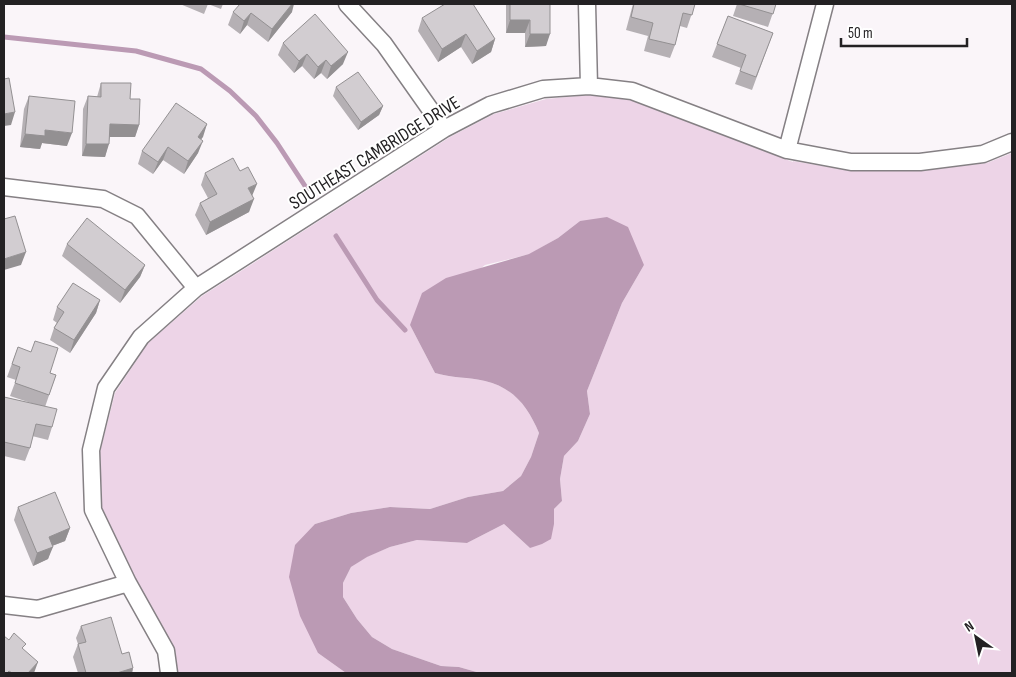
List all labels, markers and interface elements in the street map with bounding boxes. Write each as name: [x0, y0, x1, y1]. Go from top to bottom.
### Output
scale bar: [841, 15, 967, 47]
text: 50 m: [848, 24, 873, 43]
street label: SOUTHEAST CAMBRIDGE DRIVE: [285, 91, 464, 215]
north arrow: [951, 612, 1001, 662]
text: N: [961, 617, 977, 636]

